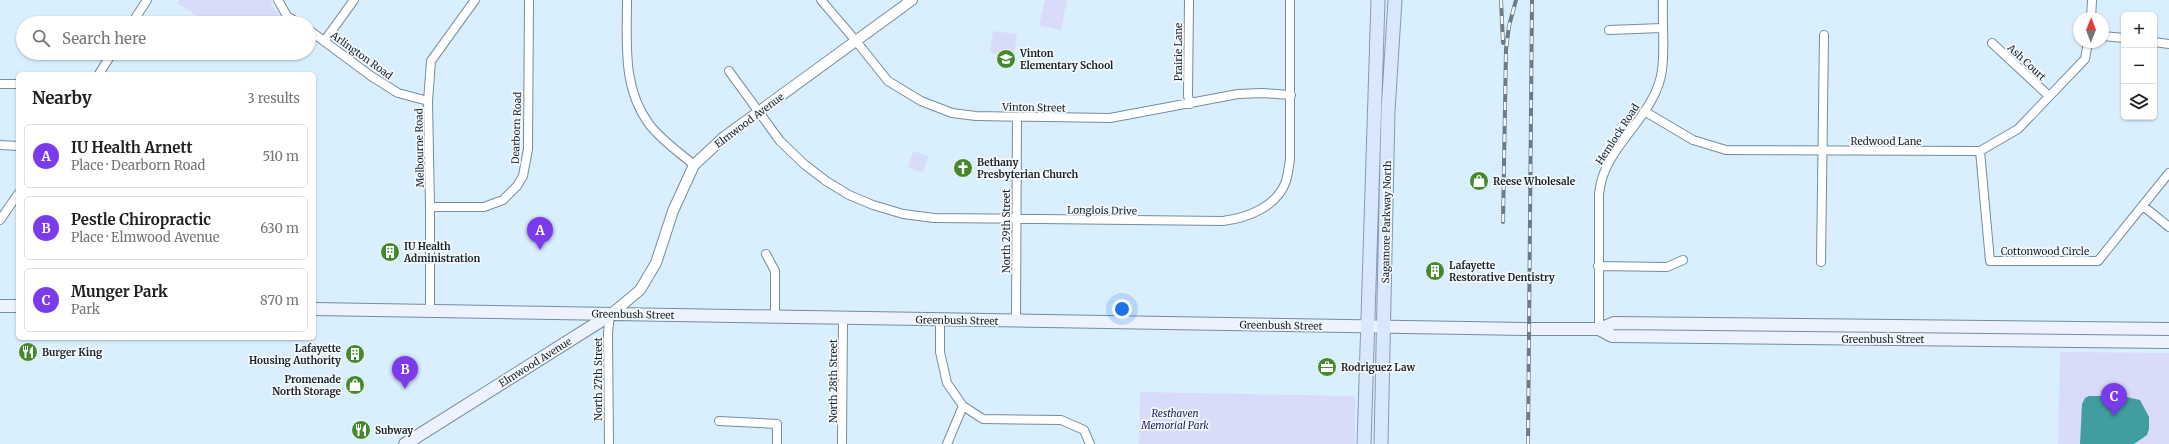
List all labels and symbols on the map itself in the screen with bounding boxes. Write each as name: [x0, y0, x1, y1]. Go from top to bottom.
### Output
north arrow: [2073, 12, 2109, 48]
street label: Prairie Lane: [1172, 23, 1185, 81]
street label: Arlington Road: [327, 28, 395, 82]
street label: Ash Court: [2004, 41, 2049, 83]
place label: Vinton Elementary School: [1019, 47, 1114, 72]
school or university icon: Vinton Elementary School: [995, 48, 1017, 70]
street label: Elmwood Avenue: [712, 90, 787, 151]
street label: Dearborn Road: [509, 92, 524, 164]
street label: Vinton Street: [1001, 100, 1066, 115]
street label: Hemlock Road: [1593, 101, 1642, 167]
street label: Melbourne Road: [412, 108, 427, 188]
street label: Redwood Lane: [1851, 135, 1922, 148]
place label: Bethany Presbyterian Church: [977, 156, 1079, 181]
church icon: Bethany Presbyterian Church: [952, 157, 974, 179]
street label: Sagamore Parkway North: [1379, 160, 1394, 284]
shop icon: Reese Wholesale: [1468, 170, 1490, 192]
place label: Reese Wholesale: [1493, 175, 1576, 188]
street label: North 29th Street: [1000, 189, 1013, 273]
street label: Longlois Drive: [1067, 203, 1137, 218]
pin: A: [527, 217, 553, 250]
place label: IU Health Administration: [403, 240, 480, 265]
building icon: IU Health Administration: [379, 241, 401, 263]
street label: Cottonwood Circle: [2001, 245, 2089, 258]
place label: Lafayette Restorative Dentistry: [1449, 259, 1555, 284]
building icon: Lafayette Restorative Dentistry: [1424, 260, 1446, 282]
your location: [1112, 299, 1132, 319]
street label: Greenbush Street: [591, 307, 675, 322]
street label: Greenbush Street: [915, 313, 999, 328]
street label: Greenbush Street: [1239, 318, 1323, 333]
street label: Greenbush Street: [1841, 333, 1925, 346]
street label: Elmwood Avenue: [496, 335, 574, 390]
street label: North 27th Street: [592, 337, 605, 421]
street label: North 28th Street: [827, 339, 840, 423]
restaurant icon: Burger King: [17, 341, 39, 363]
place label: Lafayette Housing Authority: [249, 342, 342, 367]
building icon: Lafayette Housing Authority: [344, 343, 366, 365]
place label: Burger King: [42, 346, 103, 359]
pin: B: [392, 356, 418, 389]
office icon: Rodriguez Law: [1316, 356, 1338, 378]
place label: Rodriguez Law: [1341, 361, 1415, 374]
place label: Promenade North Storage: [272, 373, 342, 398]
shop icon: Promenade North Storage: [344, 374, 366, 396]
pin: C: [2101, 383, 2127, 416]
park label: Resthaven Memorial Park: [1140, 407, 1209, 432]
restaurant icon: Subway: [350, 419, 372, 441]
place label: Subway: [375, 424, 413, 437]

